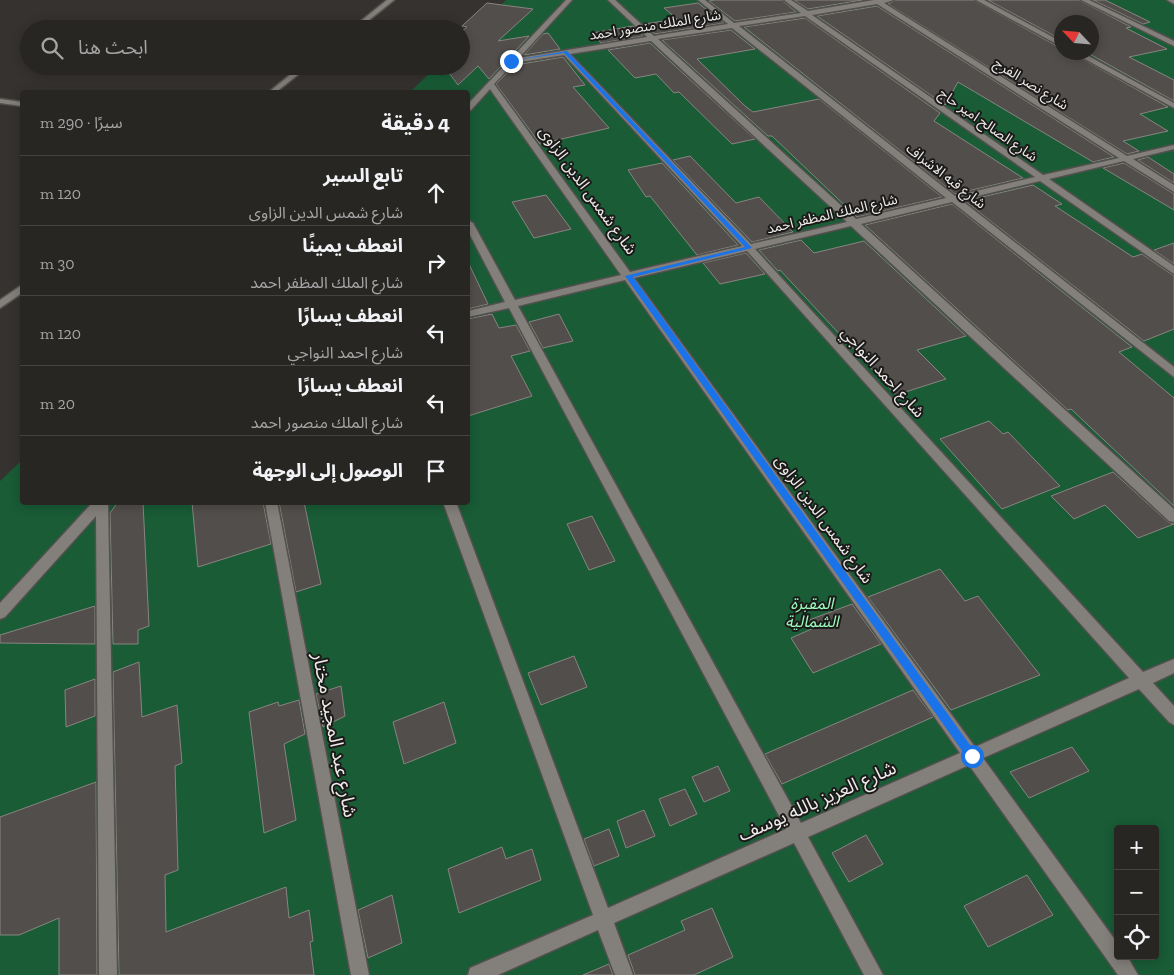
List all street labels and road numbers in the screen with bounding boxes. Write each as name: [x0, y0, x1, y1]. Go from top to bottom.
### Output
street label: شارع الملك منصور احمد: [588, 6, 722, 46]
street label: شارع نصر الفرج: [990, 54, 1071, 115]
street label: شارع الصالح امير حاج: [934, 85, 1041, 167]
street label: شارع شمس الدين الزاوى: [533, 122, 641, 260]
street label: شارع قبه الاشراف: [902, 140, 989, 214]
street label: شارع الملك المظفر احمد: [765, 191, 899, 239]
street label: شارع احمد النواجي: [835, 323, 929, 423]
street label: شارع شمس الدين الزاوى: [769, 451, 877, 589]
street label: شارع عبد المجيد مختار: [306, 650, 362, 820]
street label: شارع العزيز بالله يوسف: [734, 756, 900, 848]

